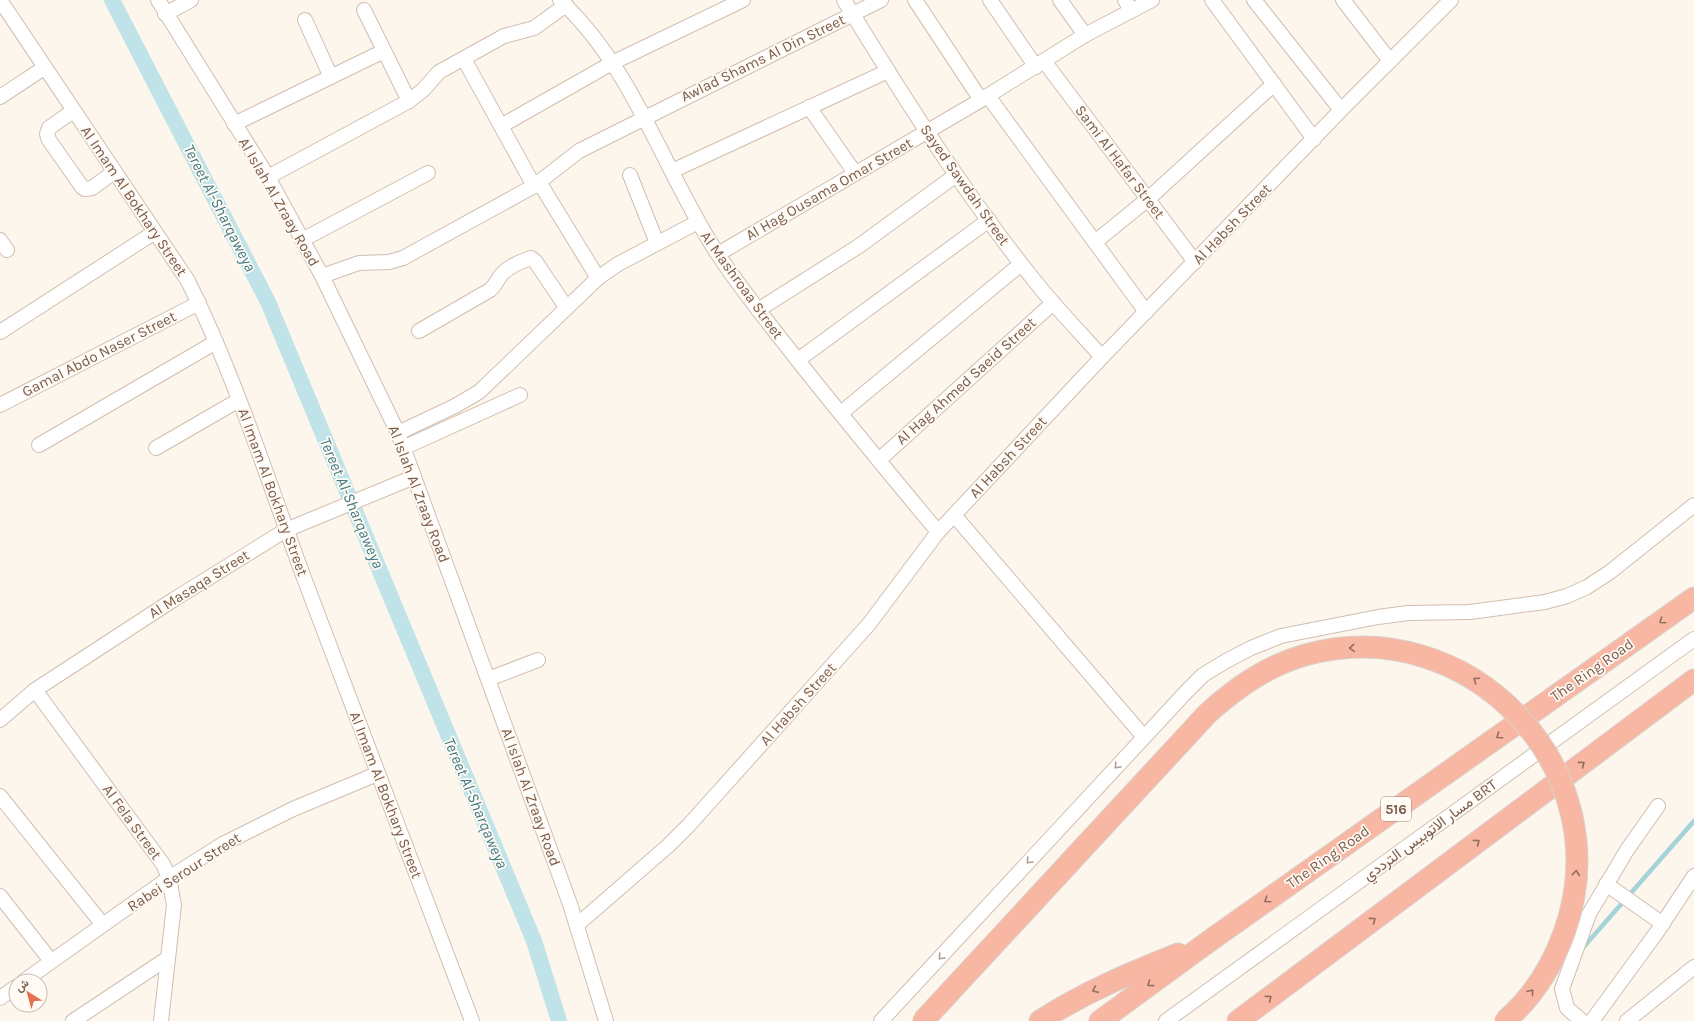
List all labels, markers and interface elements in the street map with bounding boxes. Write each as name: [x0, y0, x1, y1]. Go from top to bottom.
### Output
street label: Awlad Shams Al Din Street: [678, 10, 848, 106]
street label: Sami Al Hafar Street: [1071, 102, 1169, 223]
street label: Sayed Sawdah Street: [916, 121, 1014, 249]
street label: Al Imam Al Bokhary Street: [77, 122, 191, 280]
street label: Al Islah Al Zraay Road: [235, 134, 323, 270]
street label: Al Hag Ousama Omar Street: [742, 134, 916, 244]
water label: Tereet Al-Sharqaweya: [180, 141, 260, 275]
street label: Al Habsh Street: [1189, 180, 1275, 268]
street label: Al Mashroaa Street: [697, 227, 787, 343]
street label: Gamal Abdo Naser Street: [19, 307, 179, 401]
street label: Al Hag Ahmed Saeid Street: [892, 313, 1040, 448]
street label: Al Imam Al Bokhary Street: [234, 406, 312, 579]
street label: Al Habsh Street: [966, 412, 1051, 502]
street label: Al Islah Al Zraay Road: [384, 423, 454, 565]
water label: Tereet Al-Sharqaweya: [316, 435, 388, 571]
street label: Al Masaqa Street: [145, 546, 253, 622]
one-way arrow: [1659, 616, 1666, 624]
street label: The Ring Road: [1547, 635, 1637, 705]
one-way arrow: [1349, 644, 1355, 653]
street label: Al Habsh Street: [756, 659, 840, 749]
one-way arrow: [1473, 677, 1480, 685]
street label: Al Imam Al Bokhary Street: [346, 709, 426, 881]
street label: Al Islah Al Zraay Road: [498, 725, 564, 869]
one-way arrow: [1496, 731, 1503, 739]
water label: Tereet Al-Sharqaweya: [440, 735, 512, 871]
one-way arrow: [1115, 761, 1122, 769]
one-way arrow: [1577, 762, 1584, 769]
street label: مسار الاتوبيس الترددي BRT: [1360, 775, 1503, 888]
street label: Al Fela Street: [99, 781, 166, 863]
road number: 516: [1381, 797, 1411, 821]
street label: The Ring Road: [1283, 822, 1373, 892]
street label: Rabei Serour Street: [124, 828, 244, 915]
one-way arrow: [1473, 840, 1480, 847]
one-way arrow: [1026, 856, 1034, 864]
one-way arrow: [1571, 870, 1580, 876]
one-way arrow: [1264, 895, 1271, 903]
one-way arrow: [1369, 918, 1376, 925]
one-way arrow: [938, 952, 945, 959]
north arrow: [8, 973, 48, 1013]
text: ش: [13, 976, 31, 995]
one-way arrow: [1147, 979, 1154, 987]
one-way arrow: [1091, 985, 1099, 993]
one-way arrow: [1526, 990, 1533, 997]
one-way arrow: [1265, 995, 1272, 1002]

